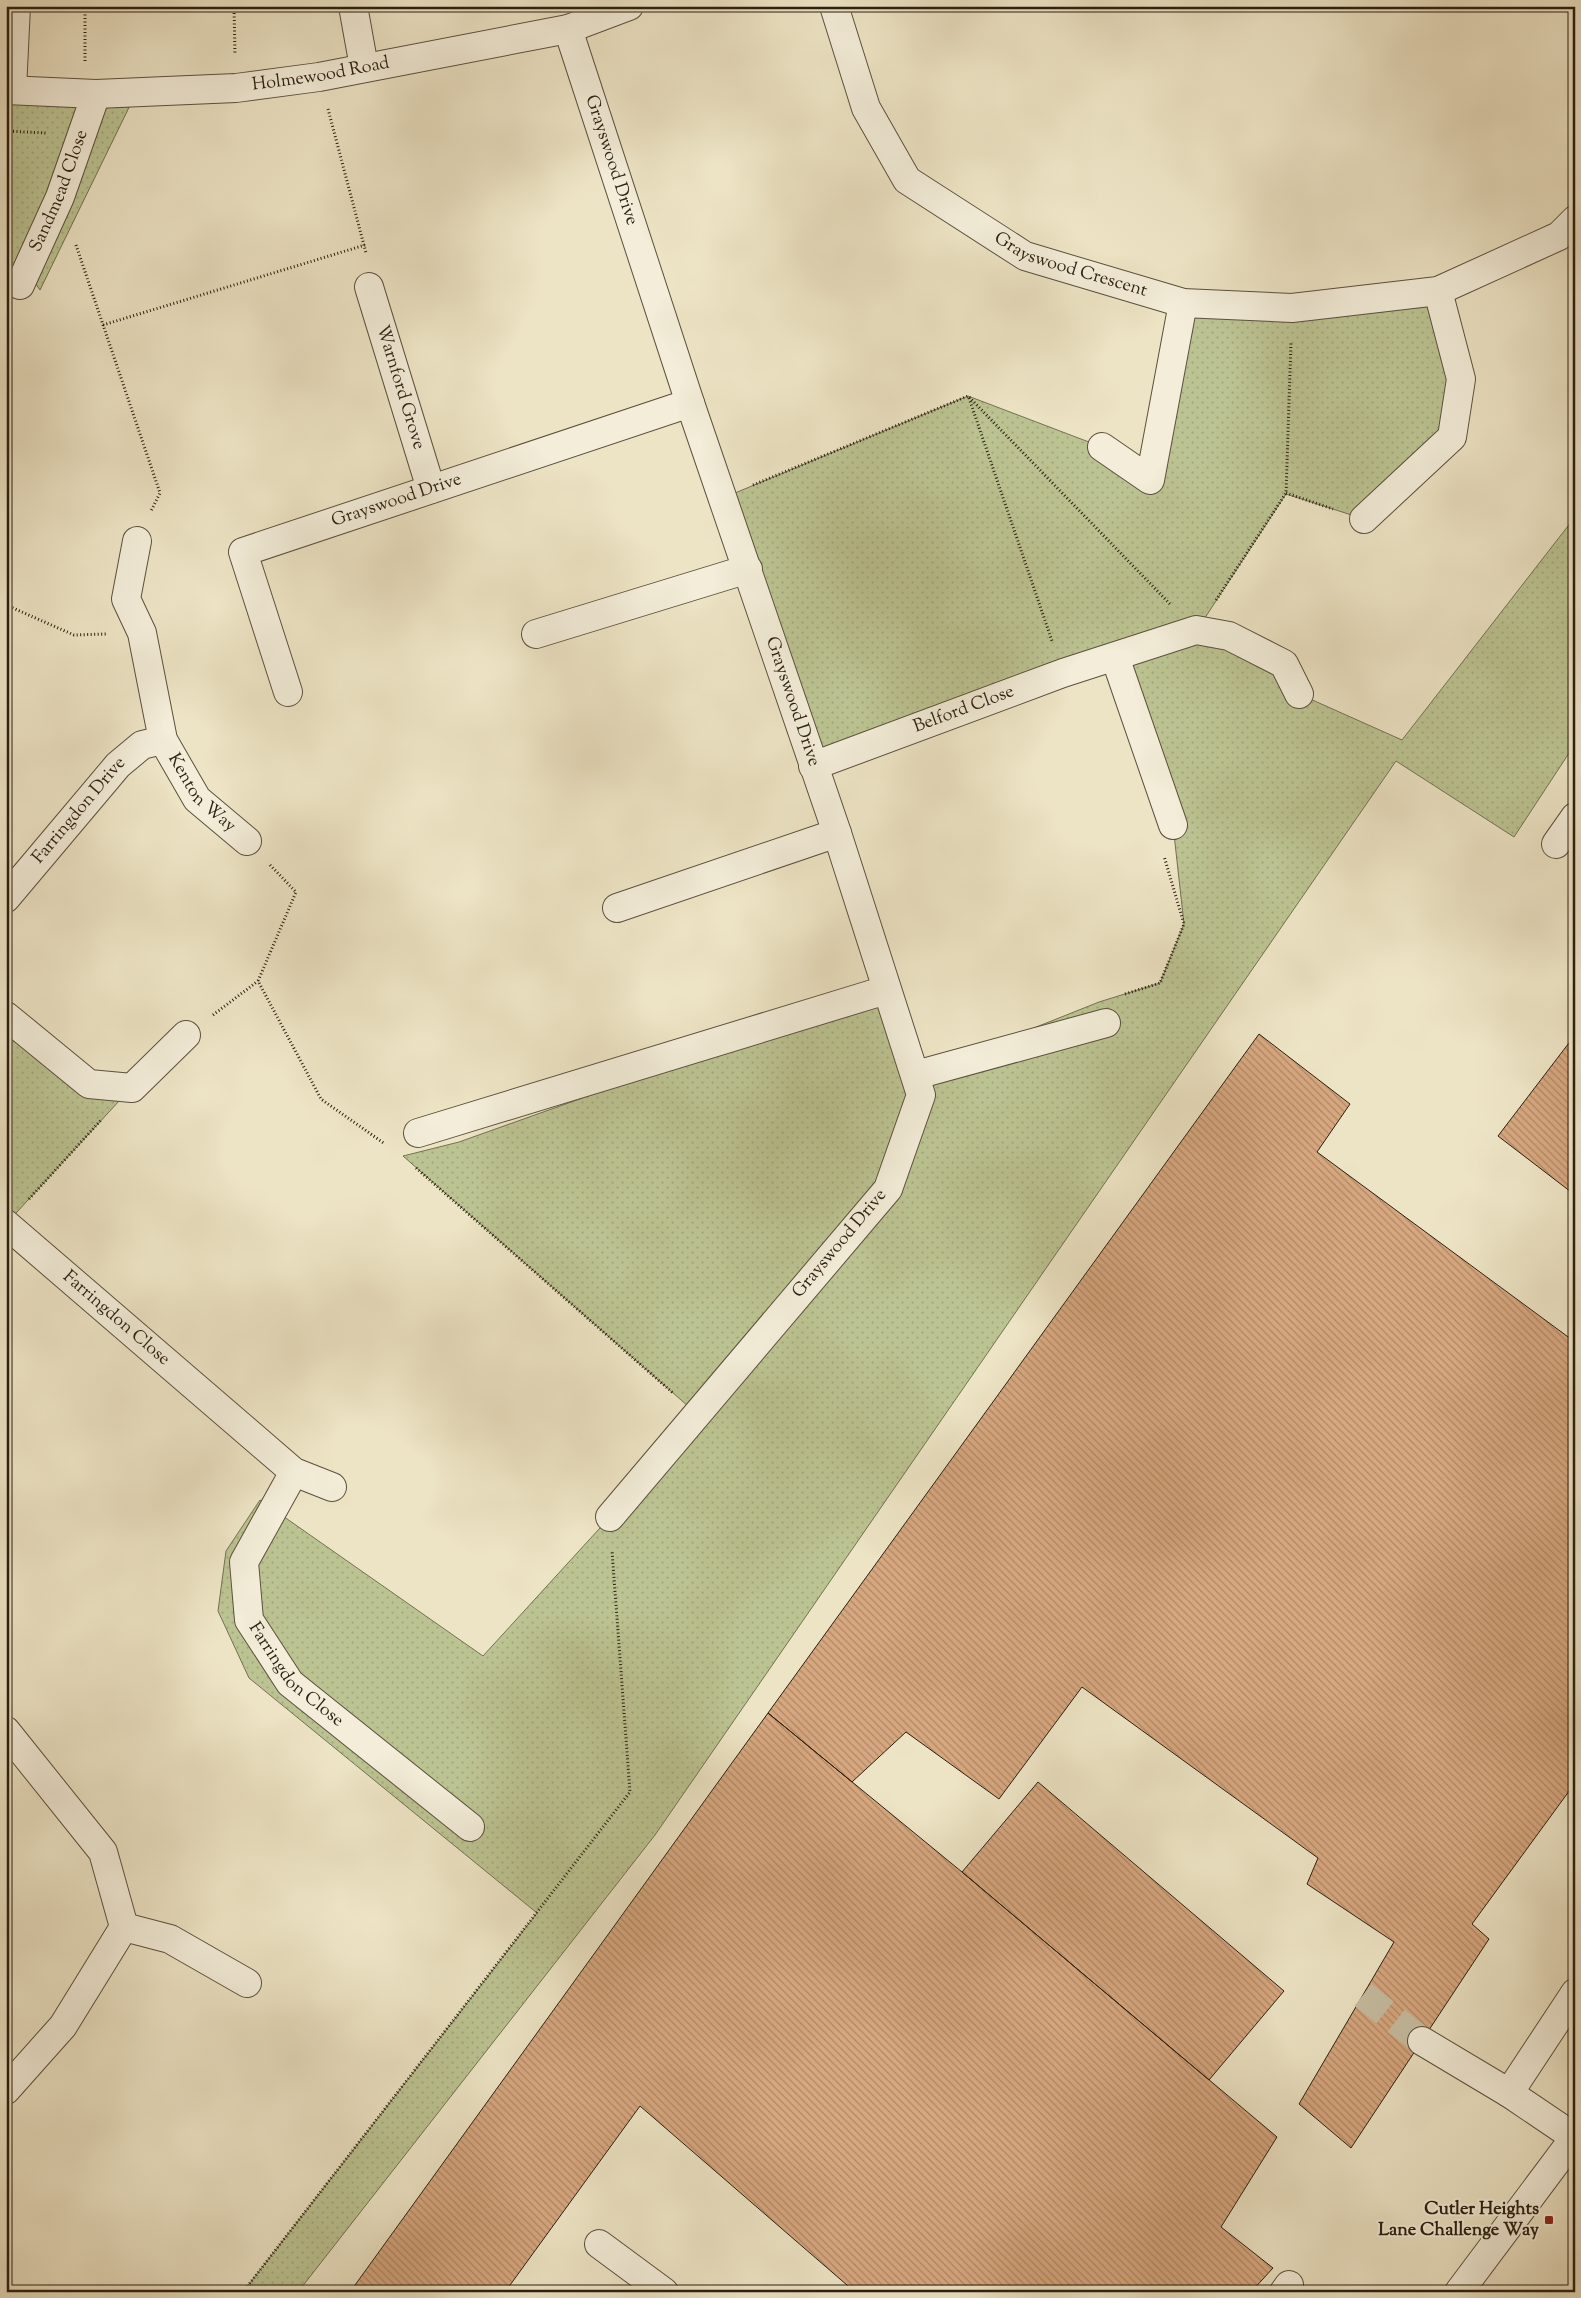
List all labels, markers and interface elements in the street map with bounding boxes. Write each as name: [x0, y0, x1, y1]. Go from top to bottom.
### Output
street label: Holmewood Road: [250, 51, 392, 99]
street label: Grayswood Drive: [577, 92, 644, 229]
street label: Sandmead Close: [24, 127, 95, 256]
street label: Grayswood Crescent: [988, 226, 1150, 305]
street label: Warnford Grove: [368, 322, 431, 453]
street label: Grayswood Drive: [328, 467, 465, 535]
street label: Grayswood Drive: [758, 633, 826, 770]
street label: Belford Close: [910, 679, 1018, 741]
street label: Kenton Way: [161, 749, 241, 839]
street label: Farringdon Drive: [27, 751, 132, 870]
street label: Grayswood Drive: [786, 1184, 894, 1304]
street label: Farringdon Close: [56, 1265, 175, 1372]
street label: Farringdon Close: [241, 1618, 349, 1734]
place label: Cutler Heights Lane Challenge Way: [1378, 2197, 1539, 2244]
marker: Cutler Heights Lane Challenge Way: [1543, 2214, 1555, 2226]

